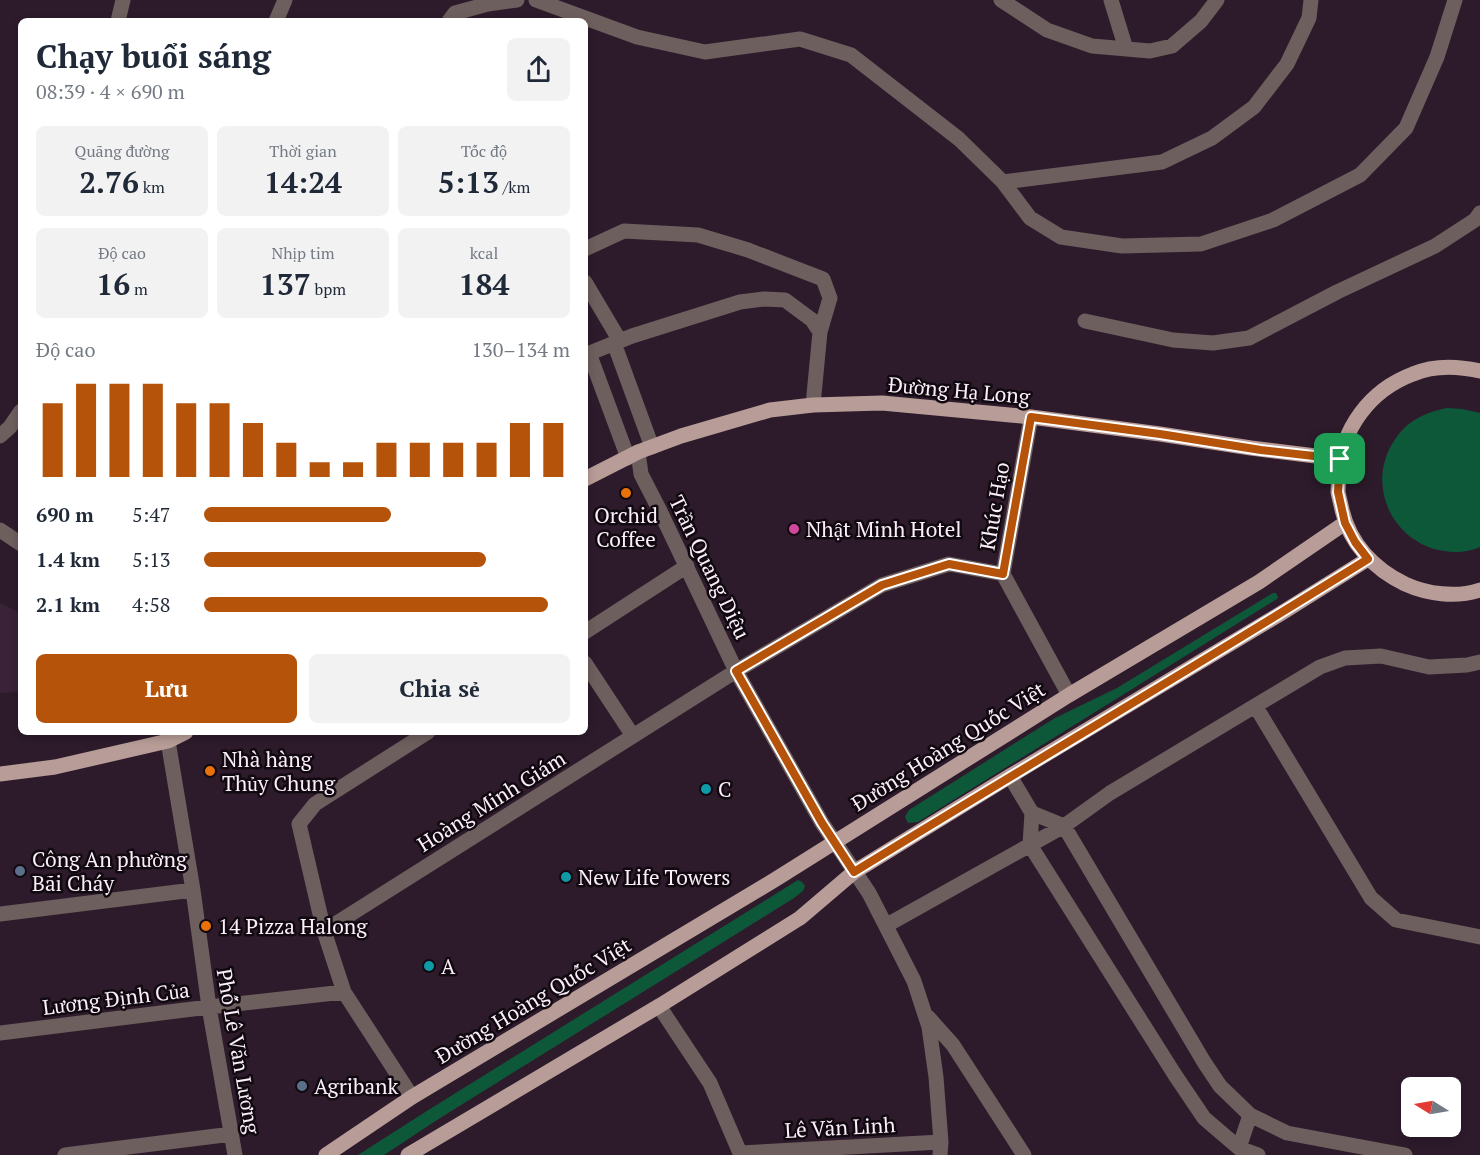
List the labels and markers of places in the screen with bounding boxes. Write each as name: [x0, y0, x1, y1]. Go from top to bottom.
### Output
pin: [1314, 433, 1365, 484]
marker: Orchid Coffee: [619, 486, 633, 500]
place label: Orchid Coffee: [594, 501, 658, 553]
place label: Nhật Minh Hotel: [806, 515, 962, 543]
marker: Nhật Minh Hotel: [787, 522, 801, 536]
place label: Nhà hàng Thủy Chung: [222, 745, 336, 797]
marker: Nhà hàng Thủy Chung: [203, 764, 217, 778]
place label: C: [718, 775, 732, 803]
marker: C: [699, 782, 713, 796]
place label: Công An phường Bãi Cháy: [32, 845, 188, 897]
place label: New Life Towers: [578, 863, 730, 891]
marker: Công An phường Bãi Cháy: [13, 864, 27, 878]
marker: New Life Towers: [559, 870, 573, 884]
place label: 14 Pizza Halong: [218, 912, 368, 940]
marker: 14 Pizza Halong: [199, 919, 213, 933]
place label: A: [441, 952, 456, 980]
marker: A: [422, 959, 436, 973]
place label: Agribank: [314, 1072, 399, 1100]
marker: Agribank: [295, 1079, 309, 1093]

